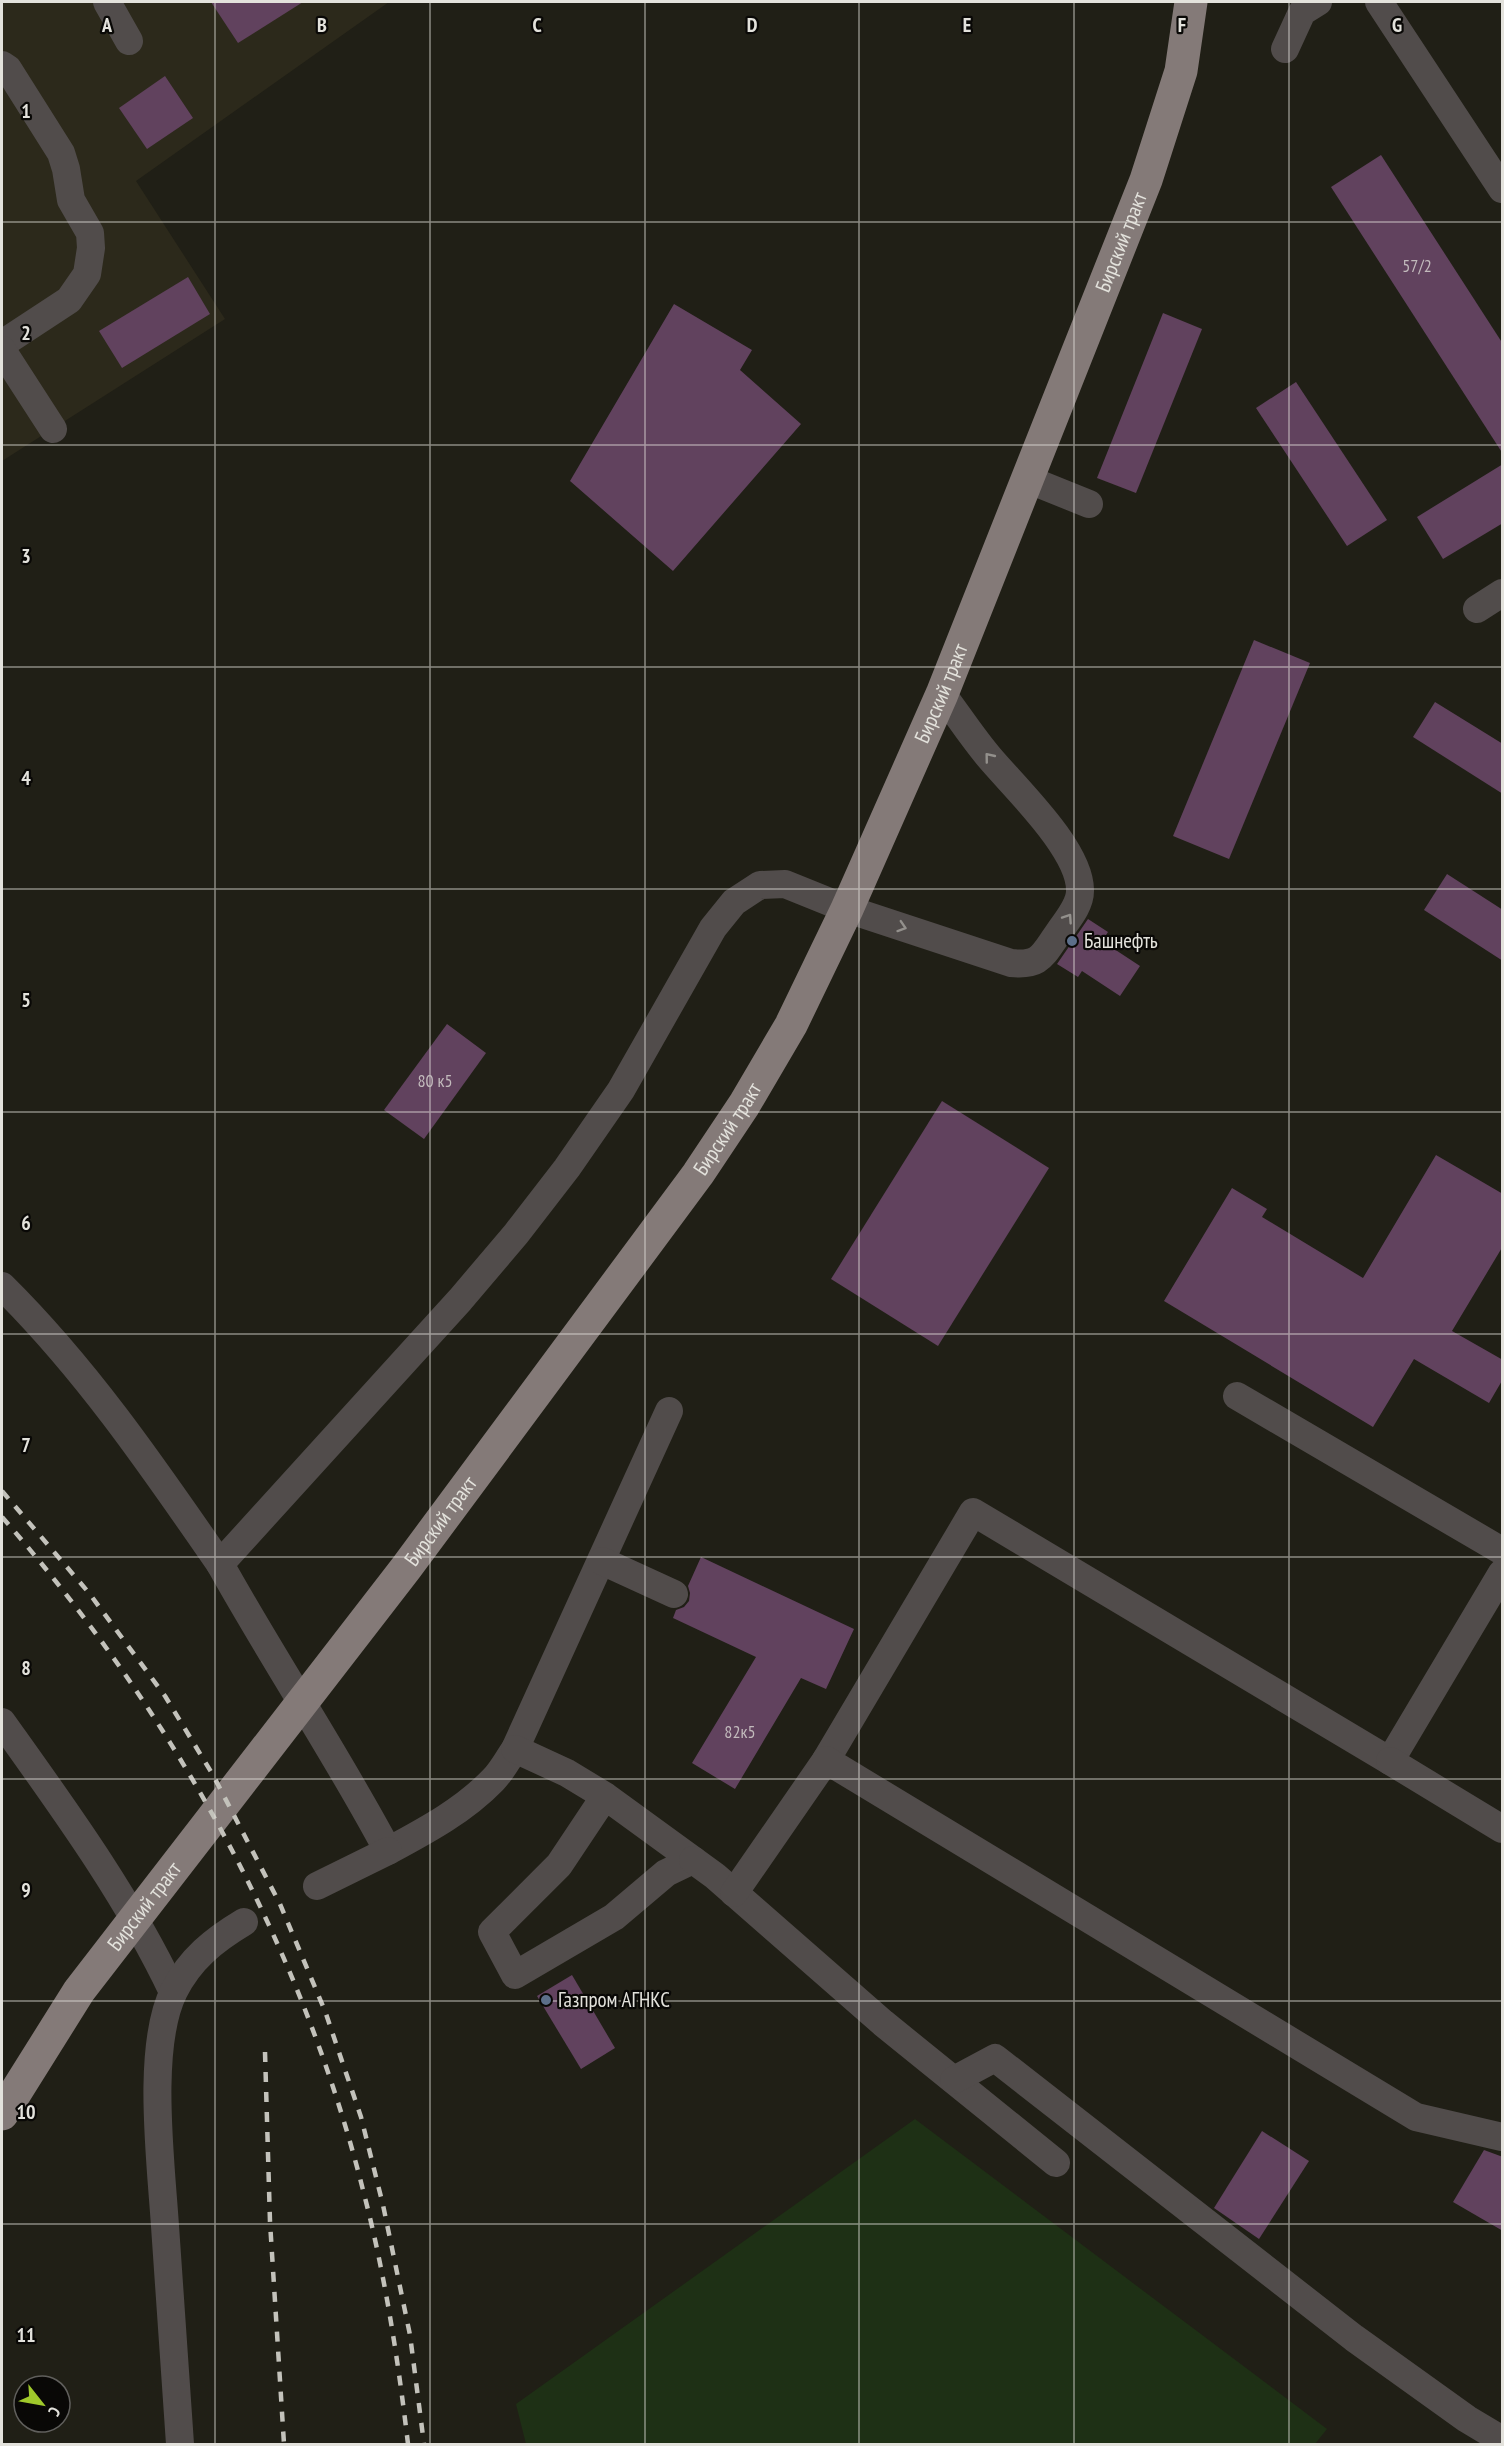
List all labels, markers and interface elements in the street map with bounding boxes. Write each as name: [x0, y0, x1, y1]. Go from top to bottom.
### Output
text: A: [101, 12, 113, 38]
text: B: [317, 12, 327, 38]
text: C: [532, 12, 542, 38]
text: D: [747, 12, 758, 38]
text: E: [963, 12, 971, 38]
text: F: [1178, 12, 1186, 38]
text: G: [1392, 12, 1402, 38]
text: 1: [21, 98, 31, 124]
street label: Бирский тракт: [1089, 188, 1153, 296]
house number: 57/2: [1402, 254, 1432, 277]
text: 2: [21, 320, 31, 346]
text: 3: [21, 543, 31, 569]
street label: Бирский тракт: [908, 639, 974, 747]
one-way arrow: [986, 753, 997, 764]
text: 4: [21, 765, 31, 791]
one-way arrow: [1061, 913, 1072, 924]
one-way arrow: [896, 920, 907, 932]
place label: Башнефть: [1084, 927, 1158, 954]
marker: Башнефть: [1065, 934, 1079, 948]
text: 5: [21, 987, 31, 1013]
house number: 80 к5: [417, 1069, 453, 1092]
street label: Бирский тракт: [687, 1077, 767, 1180]
text: 6: [21, 1210, 31, 1236]
text: 7: [21, 1432, 31, 1458]
street label: Бирский тракт: [398, 1470, 483, 1571]
text: 8: [21, 1655, 31, 1681]
house number: 82к5: [724, 1720, 756, 1743]
street label: Бирский тракт: [101, 1856, 187, 1956]
text: 9: [21, 1877, 31, 1903]
place label: Газпром АГНКС: [558, 1986, 670, 2013]
marker: Газпром АГНКС: [539, 1993, 553, 2007]
text: 10: [16, 2099, 36, 2125]
text: 11: [16, 2322, 36, 2348]
north arrow: [12, 2374, 72, 2434]
text: С: [44, 2403, 65, 2421]

